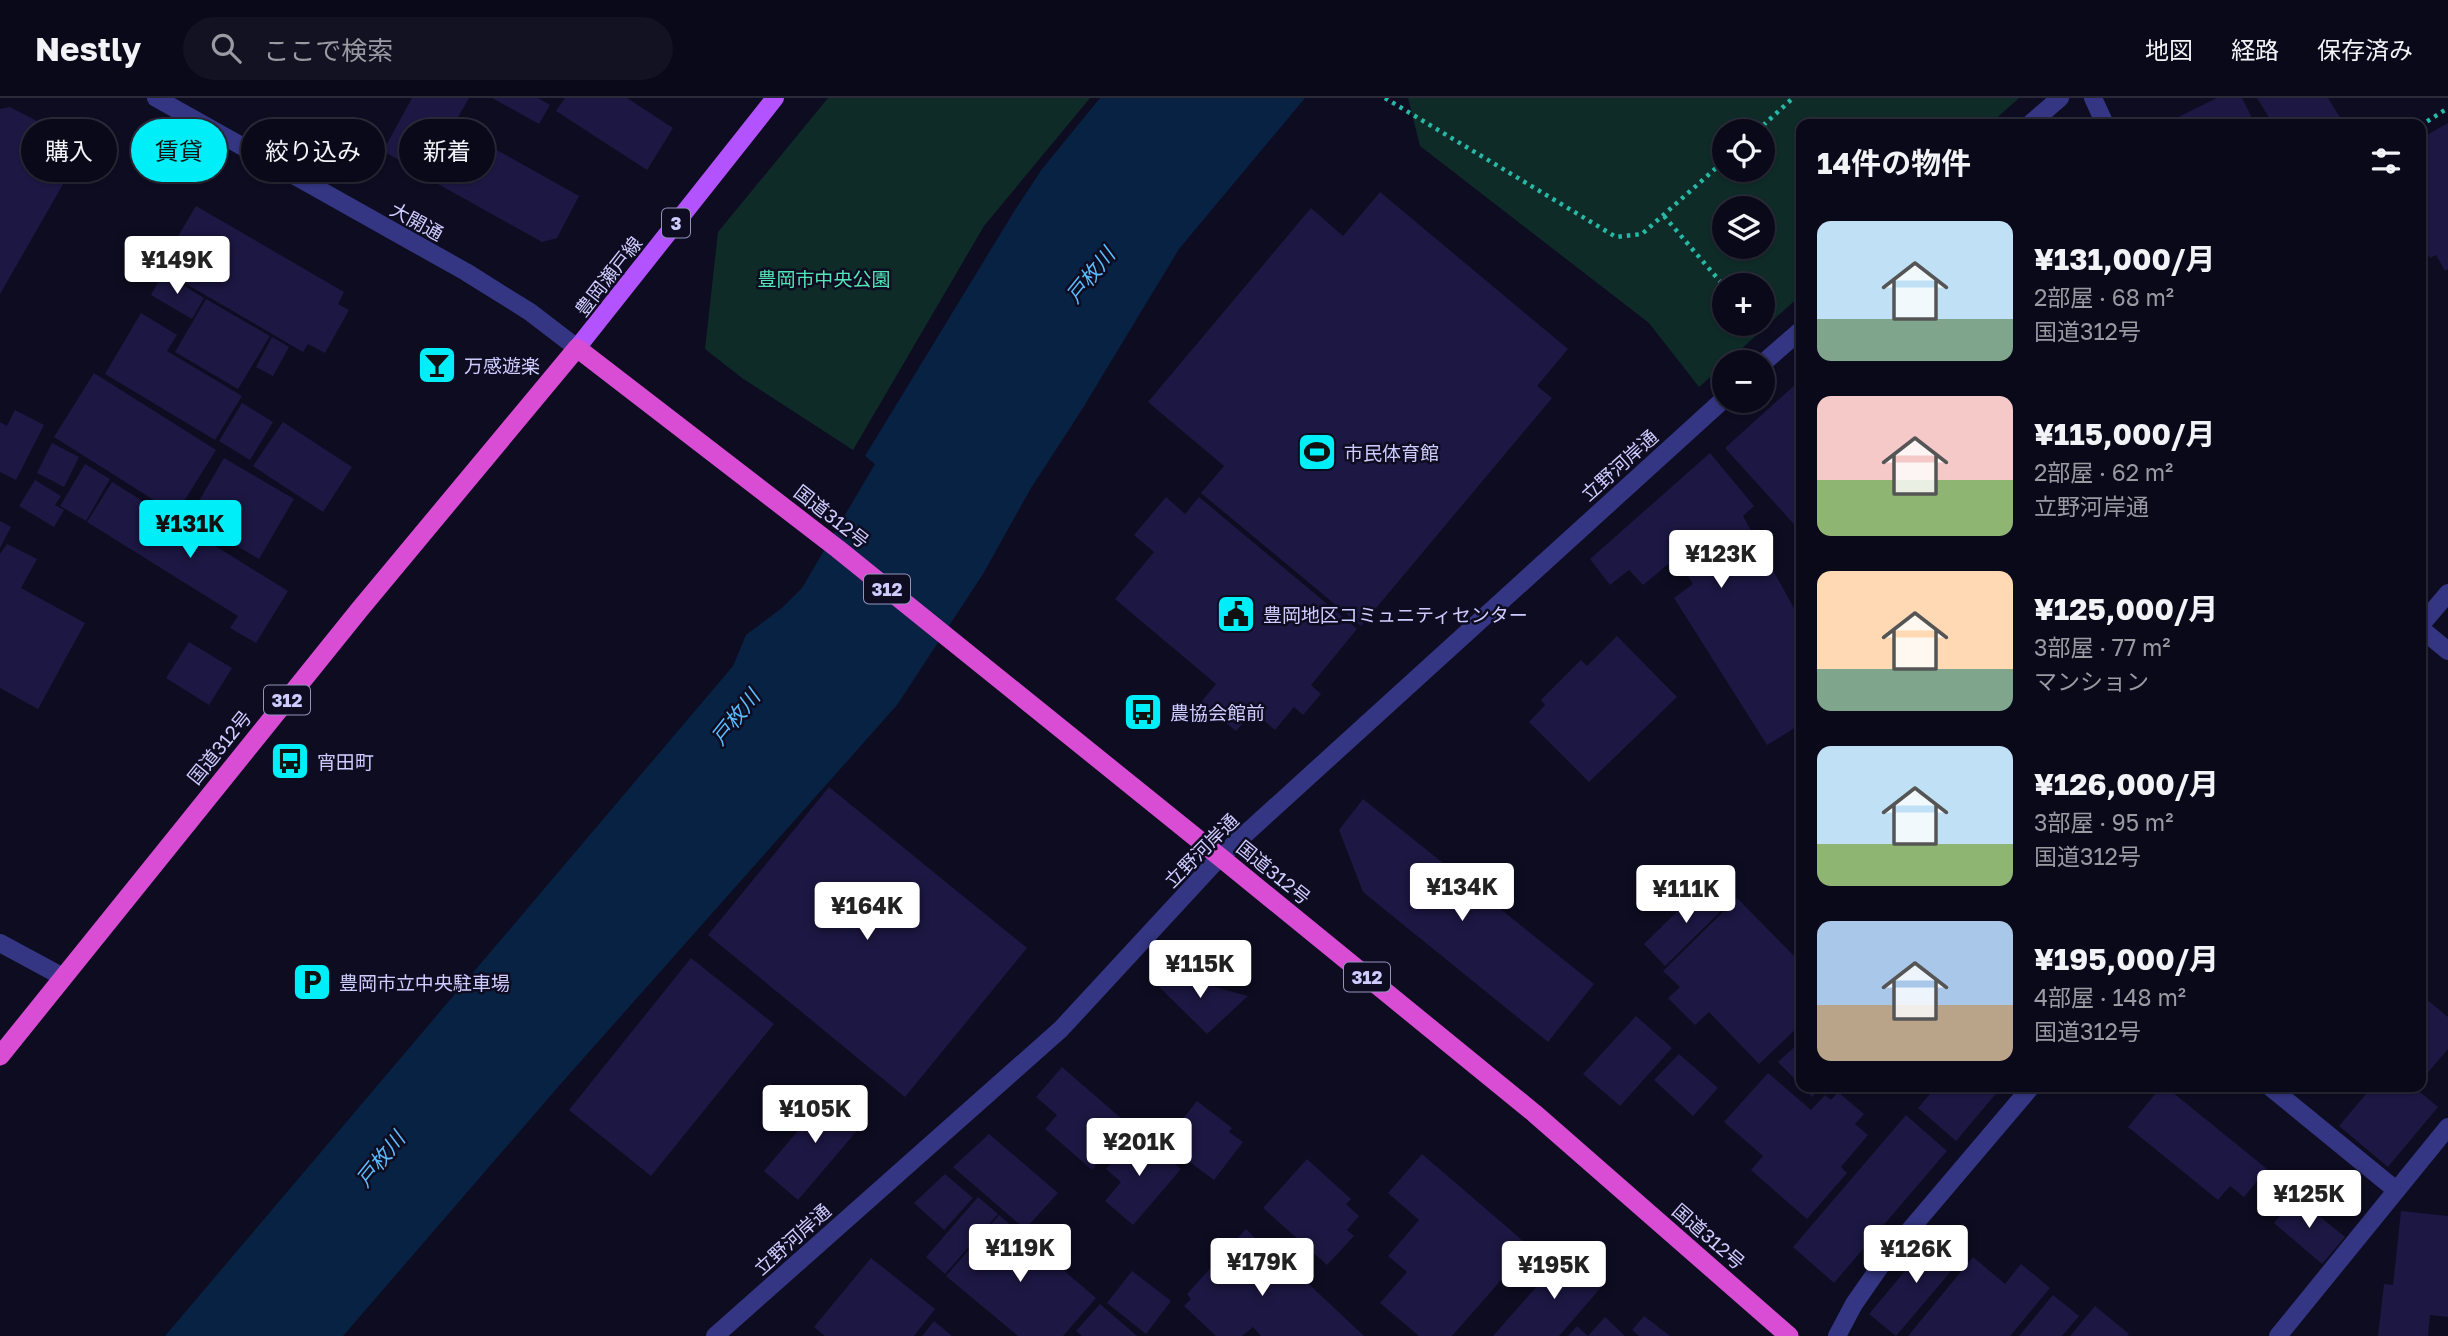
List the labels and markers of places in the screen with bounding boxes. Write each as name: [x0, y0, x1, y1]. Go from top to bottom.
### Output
pin: ¥149K: [128, 236, 226, 296]
bar icon: 万感遊楽: [416, 344, 458, 386]
place label: 万感遊楽: [464, 354, 540, 377]
sports icon: 市民体育館: [1296, 431, 1338, 473]
place label: 市民体育館: [1344, 441, 1439, 464]
pin: ¥131K: [141, 500, 239, 560]
pin: ¥123K: [1672, 531, 1770, 590]
public building icon: 豊岡地区コミュニティセンター: [1215, 593, 1257, 635]
place label: 豊岡地区コミュニティセンター: [1263, 603, 1528, 626]
bus stop icon: 農協会館前: [1122, 691, 1164, 733]
place label: 農協会館前: [1170, 701, 1265, 724]
bus stop icon: 宵田町: [269, 740, 311, 782]
place label: 宵田町: [317, 750, 374, 773]
pin: ¥134K: [1413, 864, 1511, 923]
pin: ¥111K: [1637, 866, 1735, 925]
pin: ¥164K: [818, 882, 916, 942]
pin: ¥115K: [1151, 940, 1249, 1000]
parking icon: 豊岡市立中央駐車場: [291, 961, 333, 1003]
place label: 豊岡市立中央駐車場: [339, 971, 510, 994]
pin: ¥105K: [766, 1086, 864, 1145]
pin: ¥201K: [1090, 1118, 1188, 1178]
pin: ¥125K: [2260, 1170, 2358, 1230]
pin: ¥119K: [971, 1224, 1069, 1284]
pin: ¥126K: [1867, 1226, 1965, 1285]
pin: ¥179K: [1213, 1238, 1311, 1298]
pin: ¥195K: [1505, 1242, 1603, 1301]

